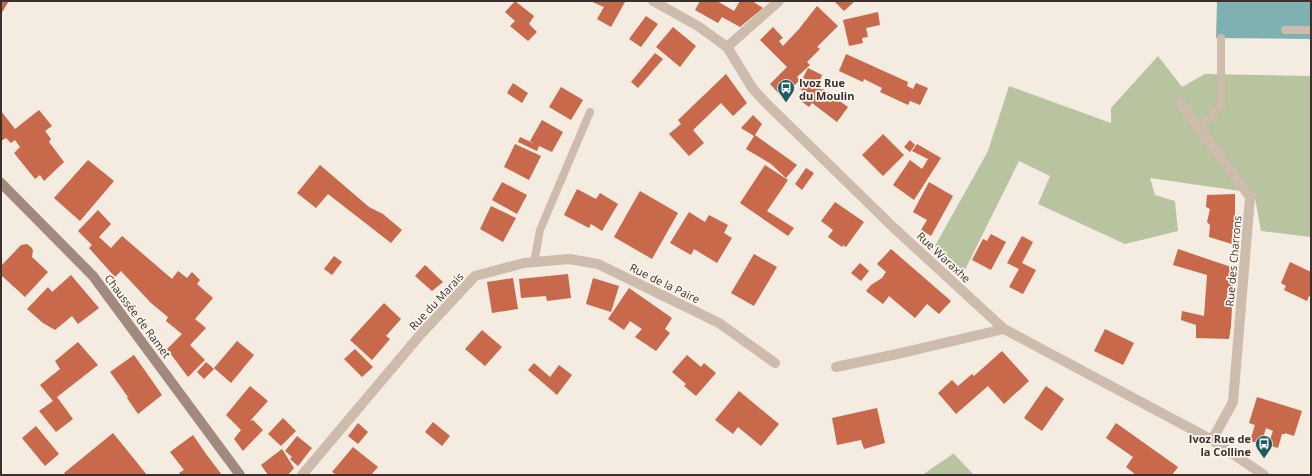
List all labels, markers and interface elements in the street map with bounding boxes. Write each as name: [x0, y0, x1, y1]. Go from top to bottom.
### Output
place label: Ivoz Rue du Moulin: [799, 75, 854, 103]
bus stop icon: Ivoz Rue du Moulin: [776, 78, 796, 103]
street label: Rue des Charrons: [1222, 215, 1244, 307]
street label: Rue Waraxhe: [914, 228, 974, 286]
street label: Rue de la Paire: [627, 260, 703, 306]
street label: Rue du Marais: [405, 269, 467, 333]
street label: Chaussée de Ramet: [102, 271, 174, 361]
place label: Ivoz Rue de la Colline: [1189, 431, 1251, 459]
bus stop icon: Ivoz Rue de la Colline: [1254, 434, 1274, 459]

